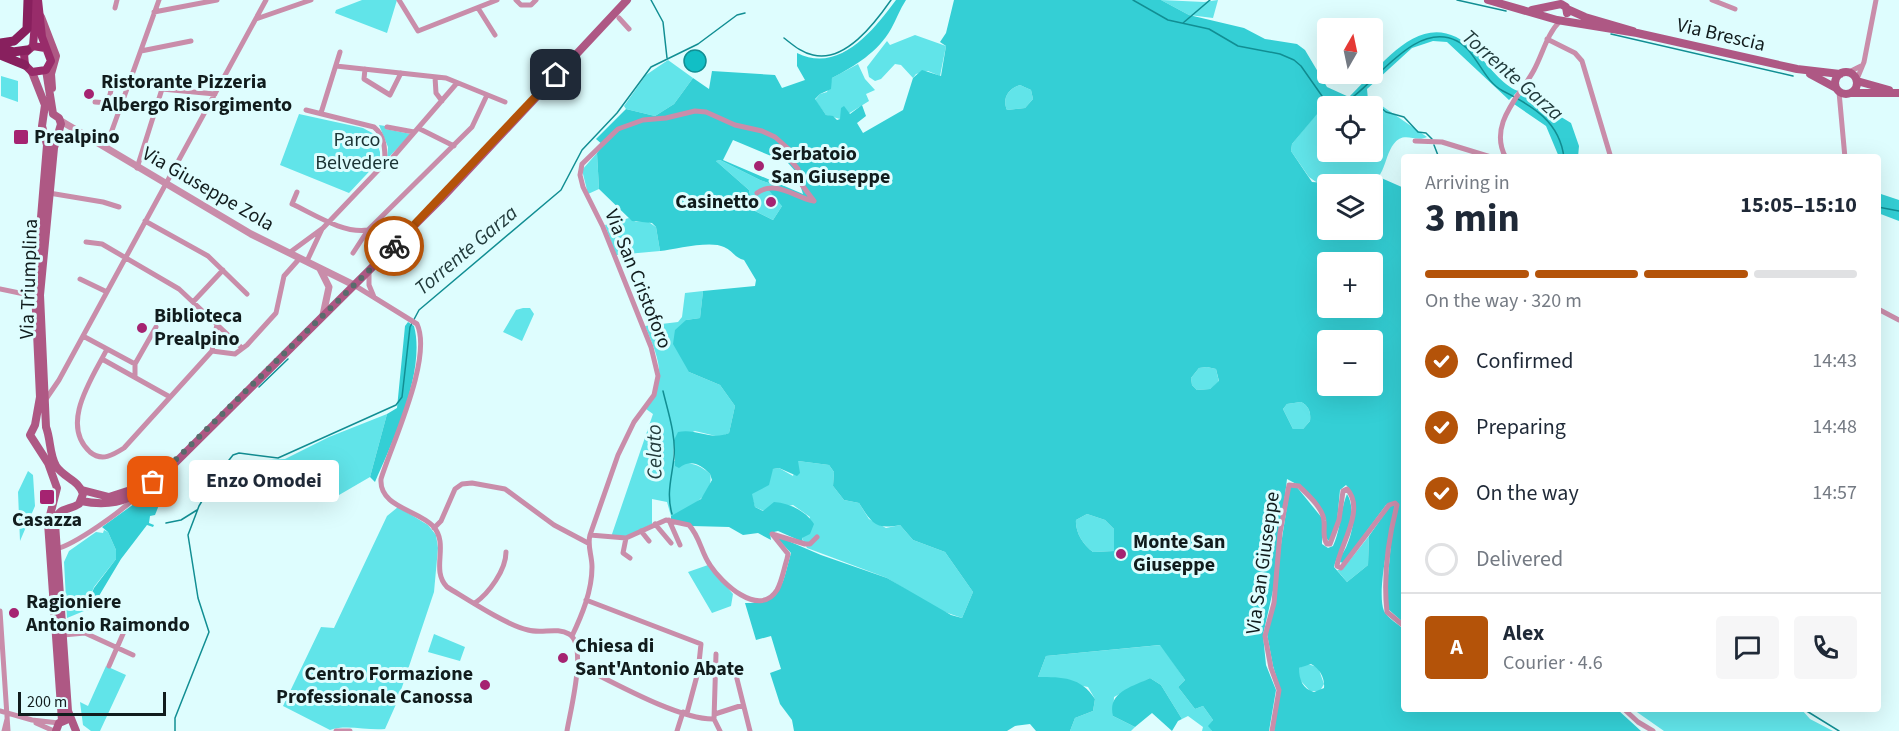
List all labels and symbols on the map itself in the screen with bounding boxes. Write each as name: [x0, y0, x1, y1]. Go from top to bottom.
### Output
street label: Via Brescia: [1674, 11, 1768, 59]
north arrow: [1317, 18, 1383, 84]
water label: Torrente Garza: [1455, 22, 1571, 128]
pin: [530, 49, 581, 100]
place label: Ristorante Pizzeria Albergo Risorgimento: [100, 68, 292, 119]
marker: Ristorante Pizzeria Albergo Risorgimento: [82, 87, 96, 101]
place label: Prealpino: [34, 123, 120, 151]
park label: Parco Belvedere: [315, 126, 399, 177]
marker: Prealpino: [12, 128, 30, 146]
street label: Via Giuseppe Zola: [137, 140, 279, 238]
place label: Serbatoio San Giuseppe: [771, 140, 890, 191]
marker: Serbatoio San Giuseppe: [752, 159, 766, 173]
place label: Casinetto: [675, 188, 759, 216]
marker: Casinetto: [764, 195, 778, 209]
water label: Torrente Garza: [408, 198, 524, 302]
street label: Via San Cristoforo: [597, 205, 679, 353]
courier: [364, 216, 424, 276]
street label: Via Triumplina: [13, 218, 45, 340]
place label: Biblioteca Prealpino: [154, 302, 242, 353]
marker: Biblioteca Prealpino: [135, 321, 149, 335]
water label: Celato: [639, 424, 669, 480]
pin: [127, 456, 178, 507]
callout: Enzo Omodei: [189, 461, 339, 503]
marker: Casazza: [38, 488, 56, 506]
street label: Via San Giuseppe: [1239, 490, 1287, 636]
place label: Casazza: [12, 506, 82, 534]
place label: Monte San Giuseppe: [1133, 528, 1226, 579]
marker: Monte San Giuseppe: [1114, 547, 1128, 561]
place label: Ragioniere Antonio Raimondo: [25, 588, 190, 639]
marker: Ragioniere Antonio Raimondo: [7, 606, 21, 620]
place label: Chiesa di Sant'Antonio Abate: [575, 632, 744, 683]
marker: Chiesa di Sant'Antonio Abate: [556, 651, 570, 665]
place label: Centro Formazione Professionale Canossa: [276, 660, 473, 711]
marker: Centro Formazione Professionale Canossa: [478, 678, 492, 692]
scale bar: [18, 689, 166, 716]

